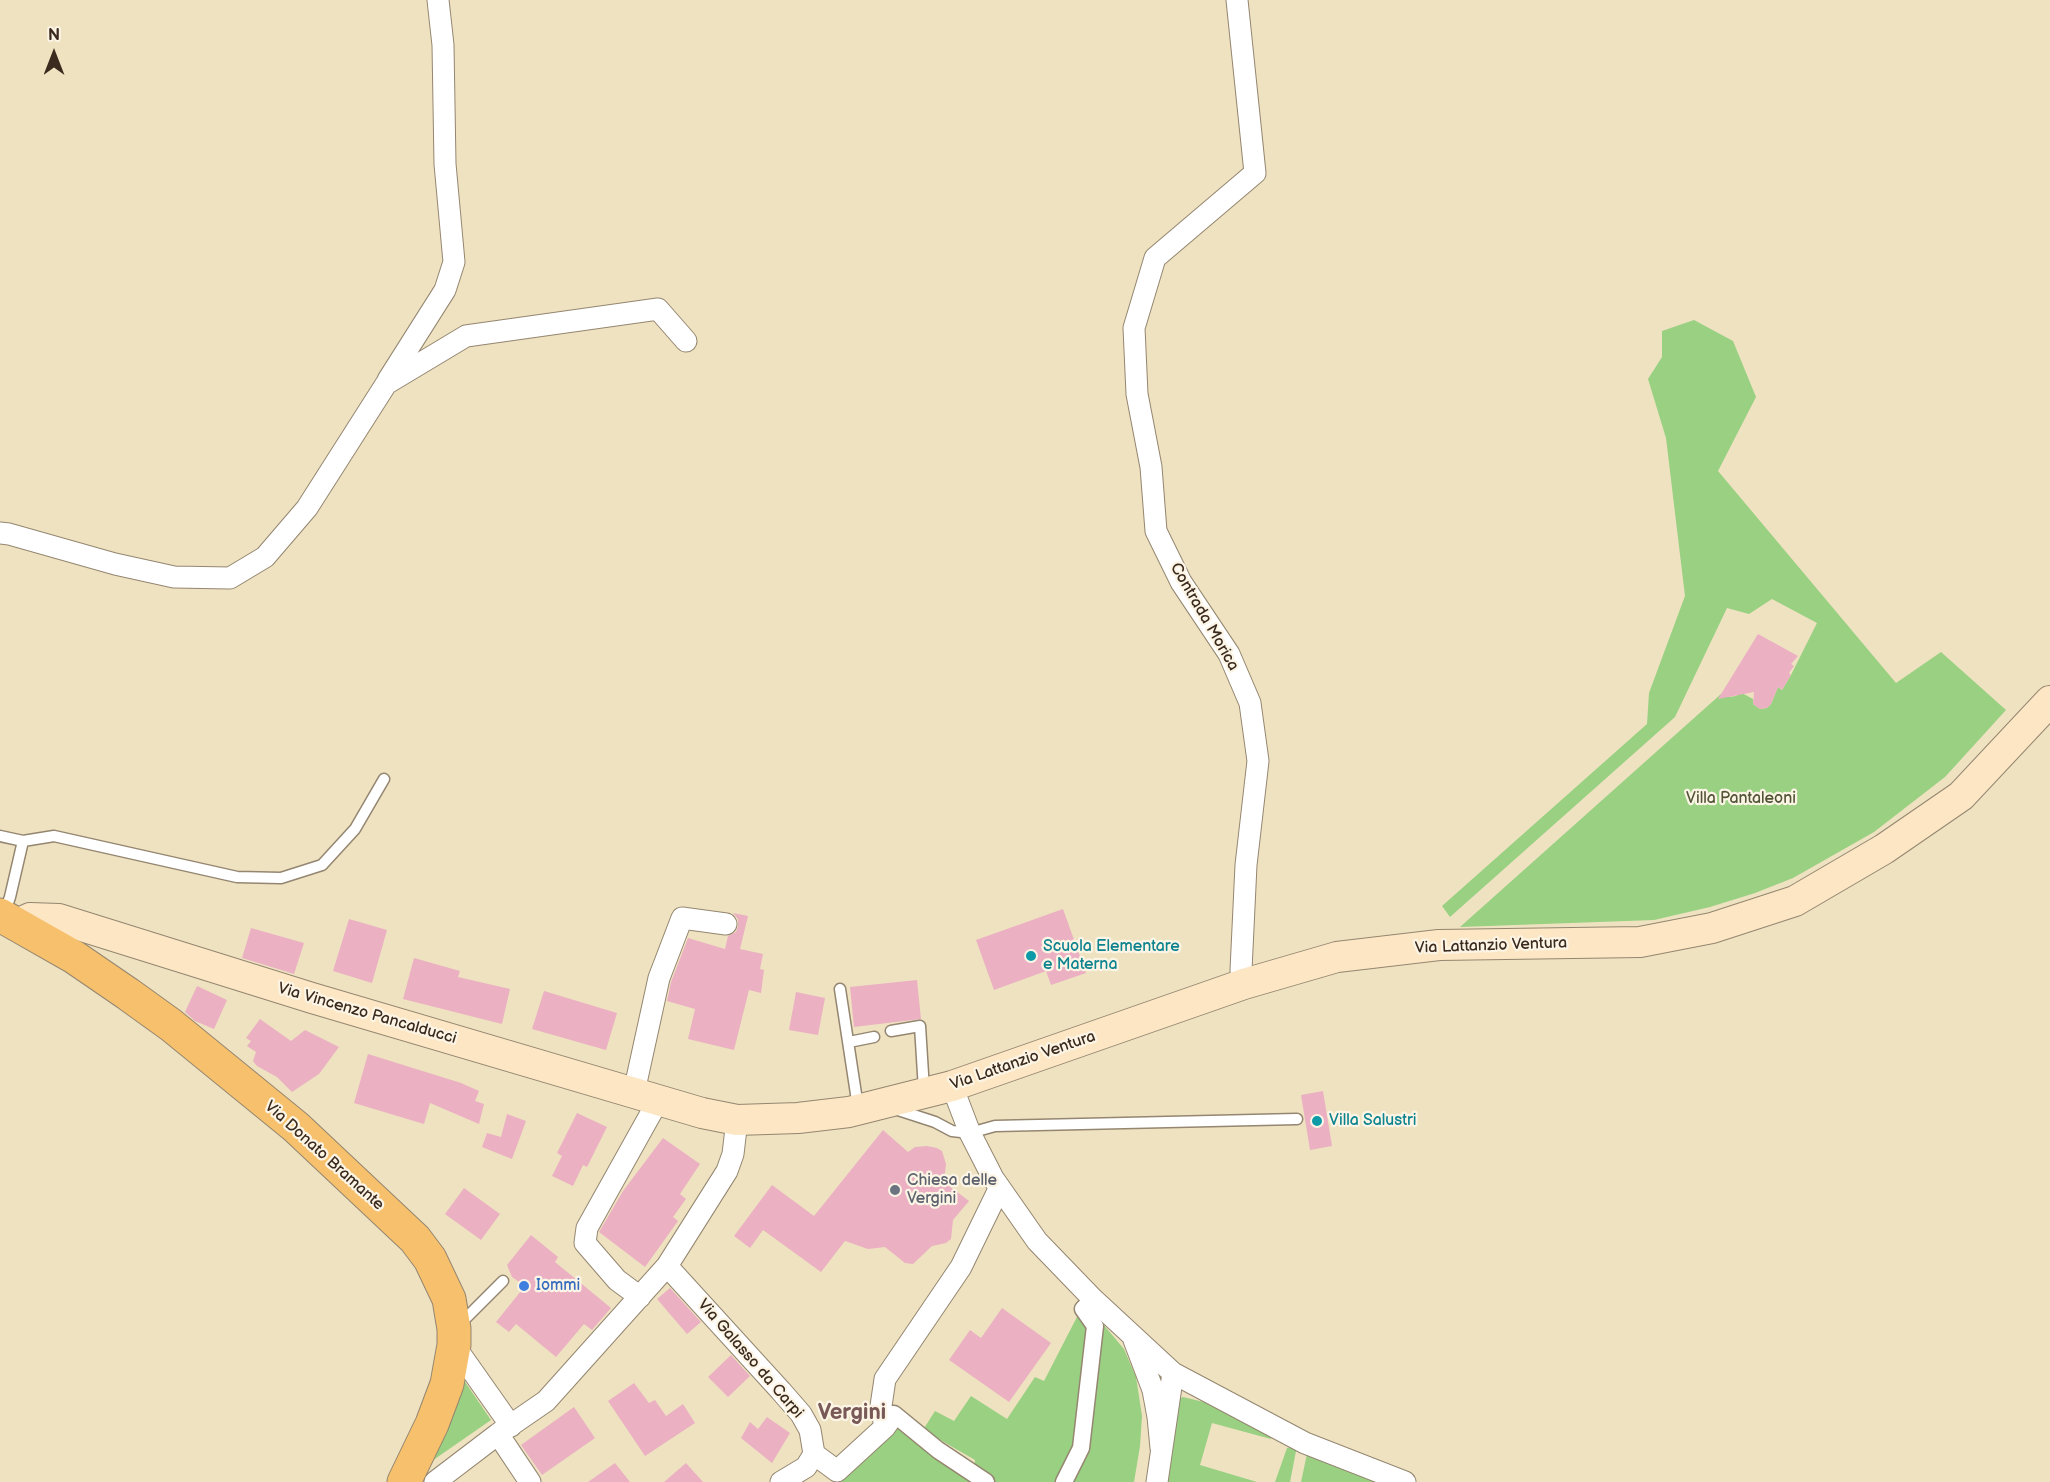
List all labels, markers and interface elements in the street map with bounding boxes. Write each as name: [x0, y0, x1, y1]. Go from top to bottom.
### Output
north arrow: [24, 24, 84, 84]
text: N: [48, 26, 60, 45]
street label: Contrada Morica: [1165, 560, 1243, 674]
park label: Villa Pantaleoni: [1686, 789, 1796, 809]
street label: Via Lattanzio Ventura: [1415, 934, 1567, 958]
place label: Scuola Elementare e Materna: [1043, 937, 1180, 975]
marker: Scuola Elementare e Materna: [1024, 949, 1038, 963]
street label: Via Vincenzo Pancalducci: [275, 979, 459, 1049]
street label: Via Lattanzio Ventura: [948, 1027, 1098, 1095]
street label: Via Donato Bramante: [260, 1097, 388, 1215]
place label: Villa Salustri: [1329, 1111, 1417, 1131]
marker: Villa Salustri: [1310, 1114, 1324, 1128]
place label: Chiesa delle Vergini: [907, 1171, 997, 1209]
marker: Chiesa delle Vergini: [888, 1183, 902, 1197]
place label: Iommi: [536, 1276, 580, 1296]
marker: Iommi: [517, 1279, 531, 1293]
street label: Via Galasso da Carpi: [693, 1295, 807, 1423]
district label: Vergini: [818, 1400, 886, 1426]

